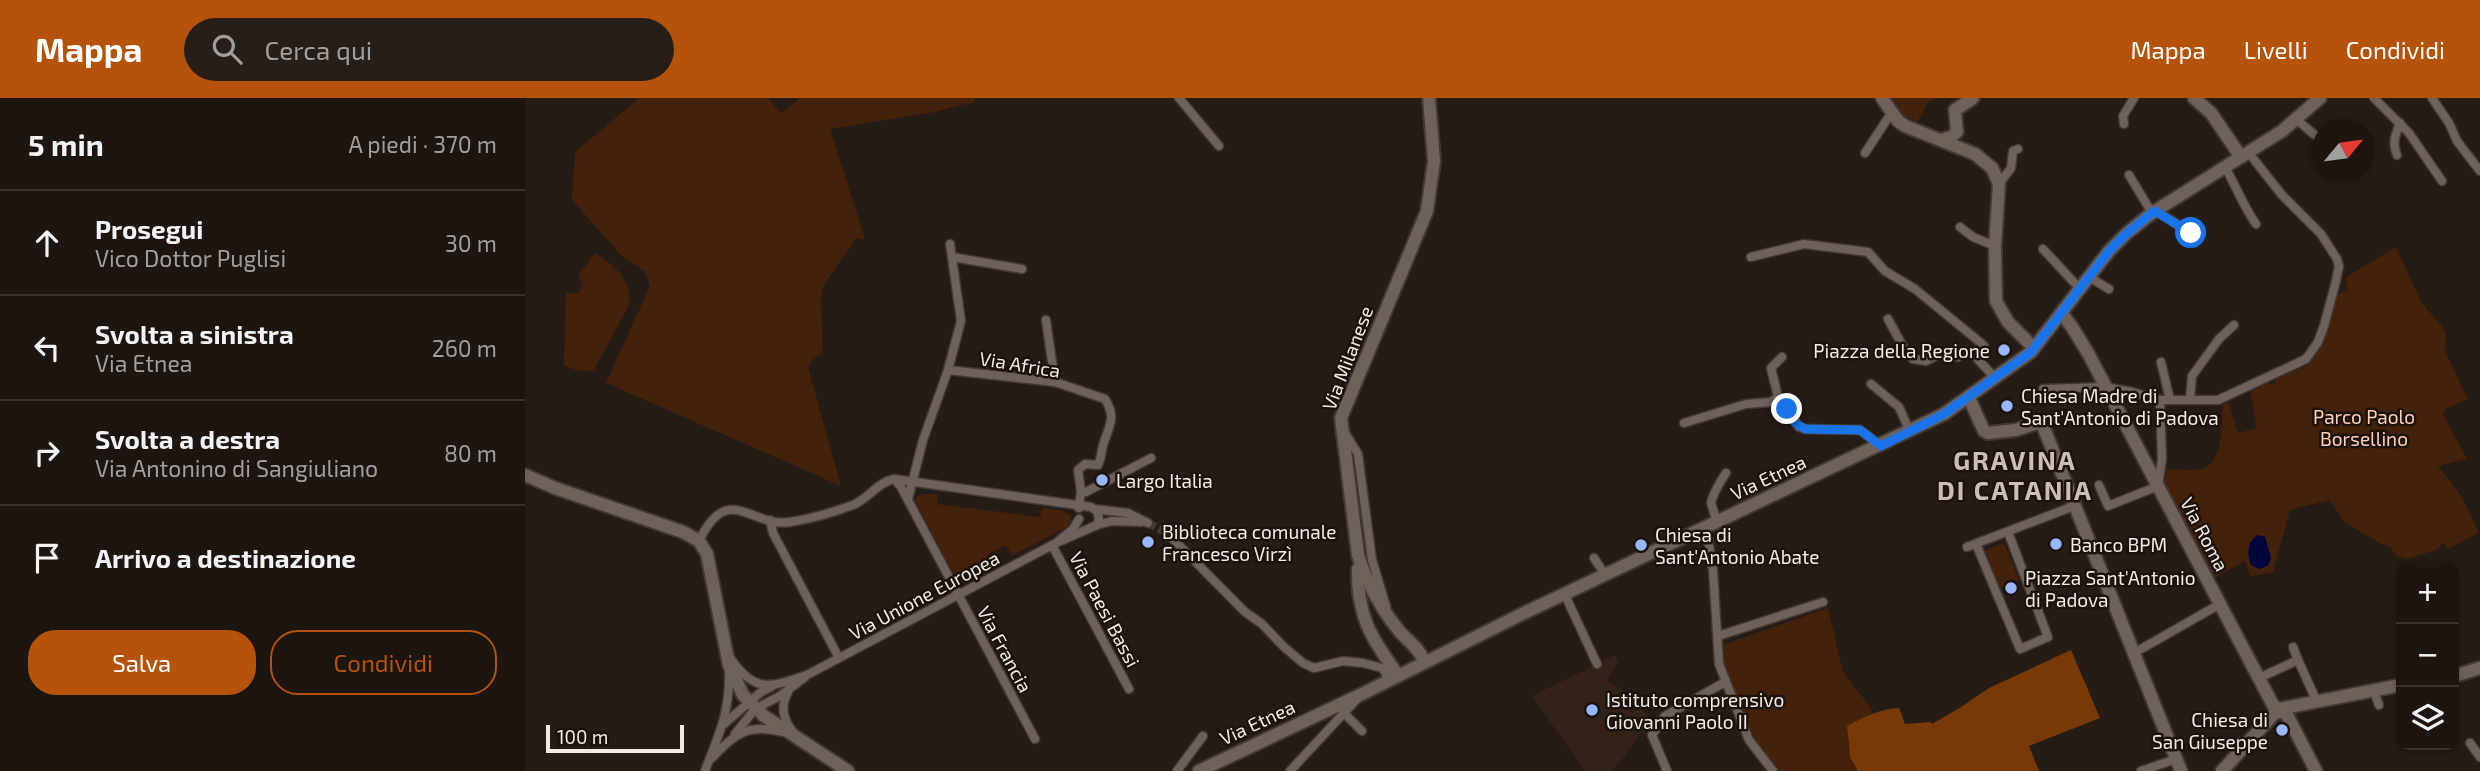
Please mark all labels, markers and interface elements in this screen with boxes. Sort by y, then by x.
search box [184,18,674,81]
text: Mappa [35,29,142,69]
icon: search [208,30,246,68]
text: Cerca qui [264,34,372,65]
text: Mappa [2130,35,2206,64]
text: Livelli [2244,35,2308,64]
text: Condividi [2346,35,2445,64]
north arrow [2312,119,2375,182]
text: 5 min [28,126,104,162]
text: A piedi · 370 m [348,130,497,158]
text: Prosegui [95,213,203,244]
route start [2175,217,2206,248]
icon: ahead [28,224,66,262]
text: 30 m [445,229,497,257]
text: Vico Dottor Puglisi [95,244,286,272]
street label: Via Milanese [1317,303,1377,413]
text: Svolta a sinistra [95,318,294,349]
icon: left [28,329,66,367]
text: 260 m [432,334,497,362]
place label: Piazza della Regione [1813,339,1990,362]
marker: Piazza della Regione [1996,342,2012,358]
street label: Via Africa [978,346,1062,382]
text: Via Etnea [95,349,192,377]
place label: Chiesa Madre di Sant'Antonio di Padova [2021,384,2219,429]
route end [1771,393,1802,424]
marker: Chiesa Madre di Sant'Antonio di Padova [1999,398,2015,414]
park label: Parco Paolo Borsellino [2313,405,2415,450]
text: Svolta a destra [95,423,280,454]
icon: right [28,434,66,472]
text: 80 m [444,439,497,467]
district label: GRAVINA DI CATANIA [1937,444,2093,505]
street label: Via Etnea [1727,450,1809,504]
text: Via Antonino di Sangiuliano [95,454,378,482]
place label: Largo Italia [1116,469,1213,492]
marker: Largo Italia [1094,472,1110,488]
street label: Via Roma [2176,493,2234,575]
place label: Biblioteca comunale Francesco Virzì [1162,520,1337,565]
place label: Chiesa di Sant'Antonio Abate [1655,523,1819,568]
place label: Banco BPM [2070,533,2167,556]
marker: Biblioteca comunale Francesco Virzì [1140,534,1156,550]
marker: Banco BPM [2048,536,2064,552]
marker: Chiesa di Sant'Antonio Abate [1633,537,1649,553]
icon: arrive [28,539,66,577]
text: Arrivo a destinazione [95,542,356,573]
street label: Via Unione Europea [845,546,1003,644]
street label: Via Paesi Bassi [1065,547,1145,671]
map controls [2396,561,2459,750]
button: + [2396,561,2459,624]
place label: Piazza Sant'Antonio di Padova [2025,566,2195,611]
marker: Piazza Sant'Antonio di Padova [2003,580,2019,596]
street label: Via Francia [973,602,1037,696]
button: − [2396,624,2459,687]
button: Salva [28,630,256,695]
button: Condividi [270,630,497,695]
button: layers [2396,687,2459,750]
place label: Istituto comprensivo Giovanni Paolo II [1606,688,1784,733]
street label: Via Etnea [1216,695,1298,749]
marker: Istituto comprensivo Giovanni Paolo II [1584,702,1600,718]
place label: Chiesa di San Giuseppe [2152,708,2268,753]
scale bar [546,722,684,754]
marker: Chiesa di San Giuseppe [2274,722,2290,738]
text: 100 m [557,725,608,748]

